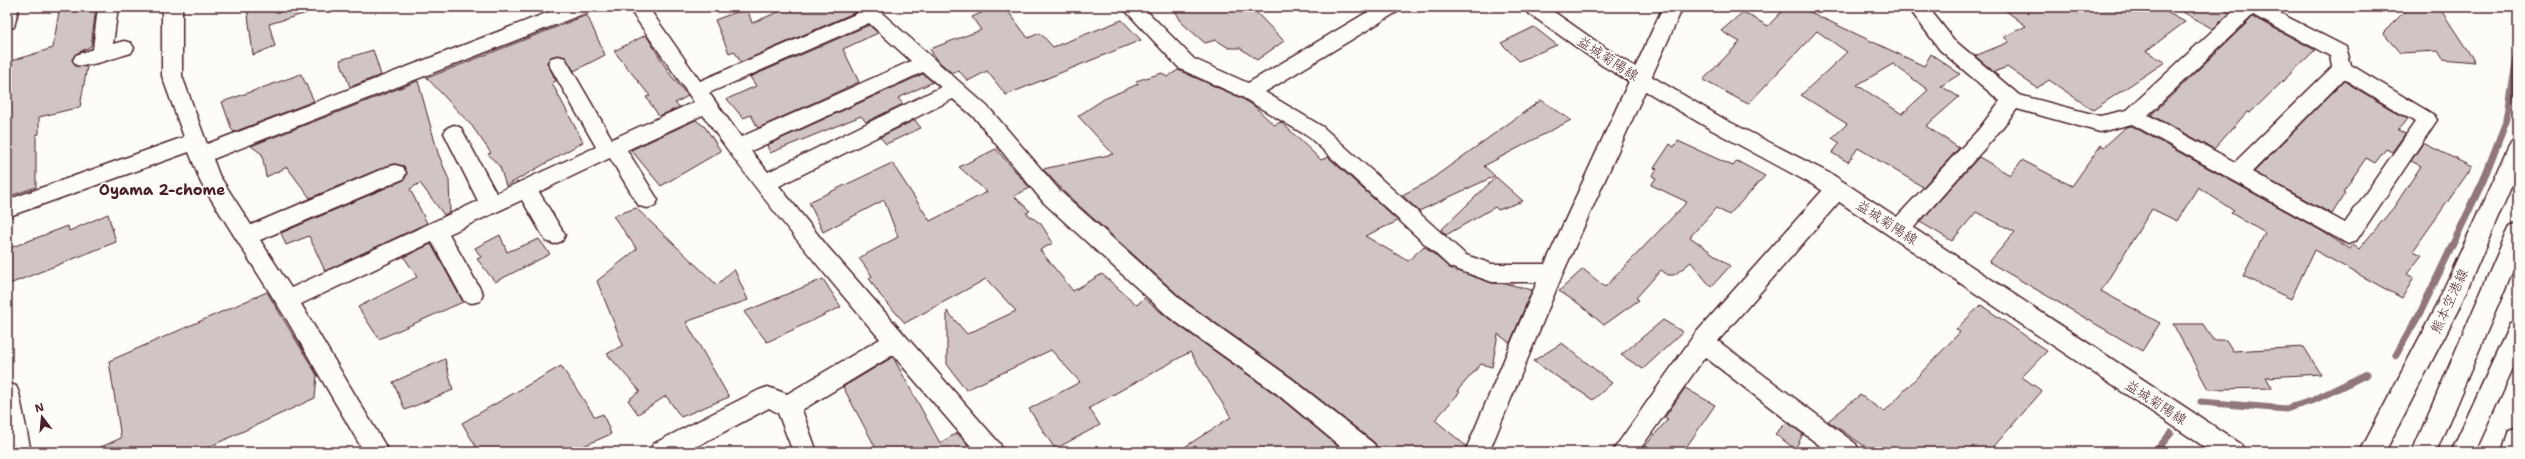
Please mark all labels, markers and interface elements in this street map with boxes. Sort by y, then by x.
street label: 益城菊陽線 [1574,31,1642,85]
district label: Oyama 2-chome [99,180,225,200]
street label: 益城菊陽線 [1853,195,1921,249]
street label: 熊本空港線 [2426,265,2472,337]
street label: 益城菊陽線 [2122,375,2190,429]
north arrow [22,397,62,437]
text: N [33,399,46,416]

